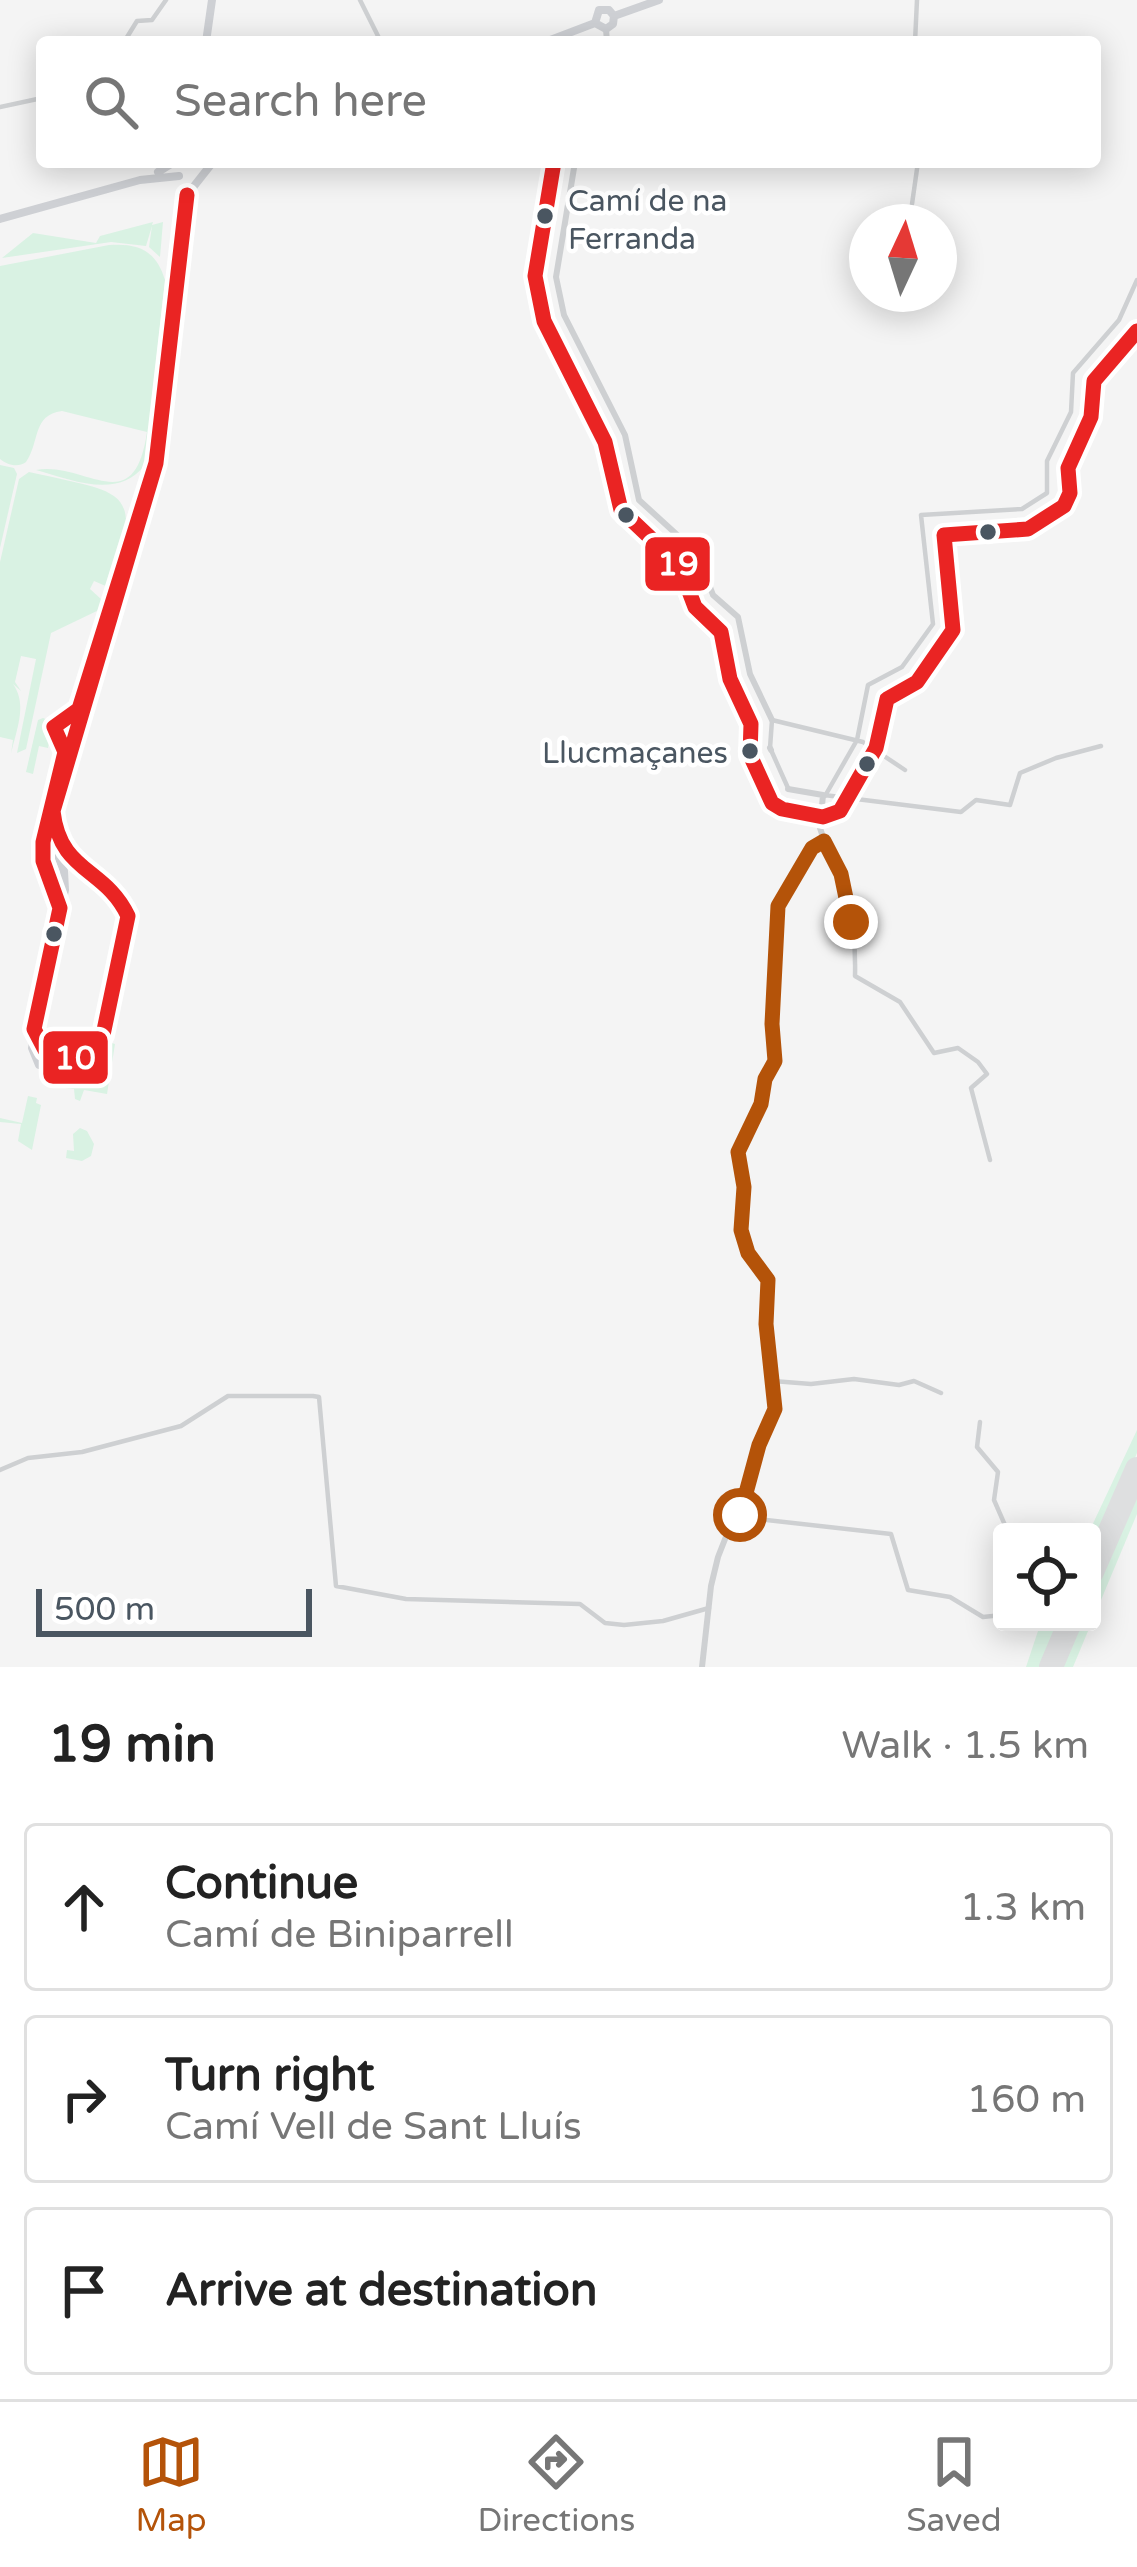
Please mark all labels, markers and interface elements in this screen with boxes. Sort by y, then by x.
search box [36,36,1101,168]
icon: search [78,69,144,135]
text: Search here [174,75,427,129]
place label: Camí de na Ferranda [568,183,727,258]
north arrow [849,204,957,312]
marker: Camí de na Ferranda [534,205,556,227]
unlabelled marker [615,504,637,526]
unlabelled marker [977,521,999,543]
line badge: 19 [643,535,712,593]
text: 19 [657,545,699,584]
place label: Llucmaçanes [542,735,728,772]
marker: Llucmaçanes [739,740,761,762]
unlabelled marker [856,753,878,775]
route end [824,895,878,949]
unlabelled marker [43,923,65,945]
line badge: 10 [41,1029,110,1086]
text: 10 [54,1039,96,1078]
route start [713,1488,767,1542]
map controls [993,1523,1101,1631]
button: locate [993,1523,1101,1631]
scale bar [36,1583,312,1636]
text: 500 m [54,1590,155,1629]
text: 19 min [48,1714,216,1776]
text: Walk · 1.5 km [842,1722,1089,1769]
text: Continue [165,1857,358,1911]
icon: ahead [51,1874,117,1940]
text: 1.3 km [960,1884,1086,1931]
text: Camí de Biniparrell [165,1911,514,1958]
text: Turn right [165,2049,374,2103]
icon: right [51,2066,117,2132]
text: 160 m [967,2076,1086,2123]
text: Camí Vell de Sant Lluís [165,2103,582,2150]
icon: arrive [51,2258,117,2324]
text: Arrive at destination [165,2264,597,2318]
tab: Map [135,2429,207,2540]
tab: Directions [477,2429,635,2540]
tab: Saved [906,2429,1002,2540]

